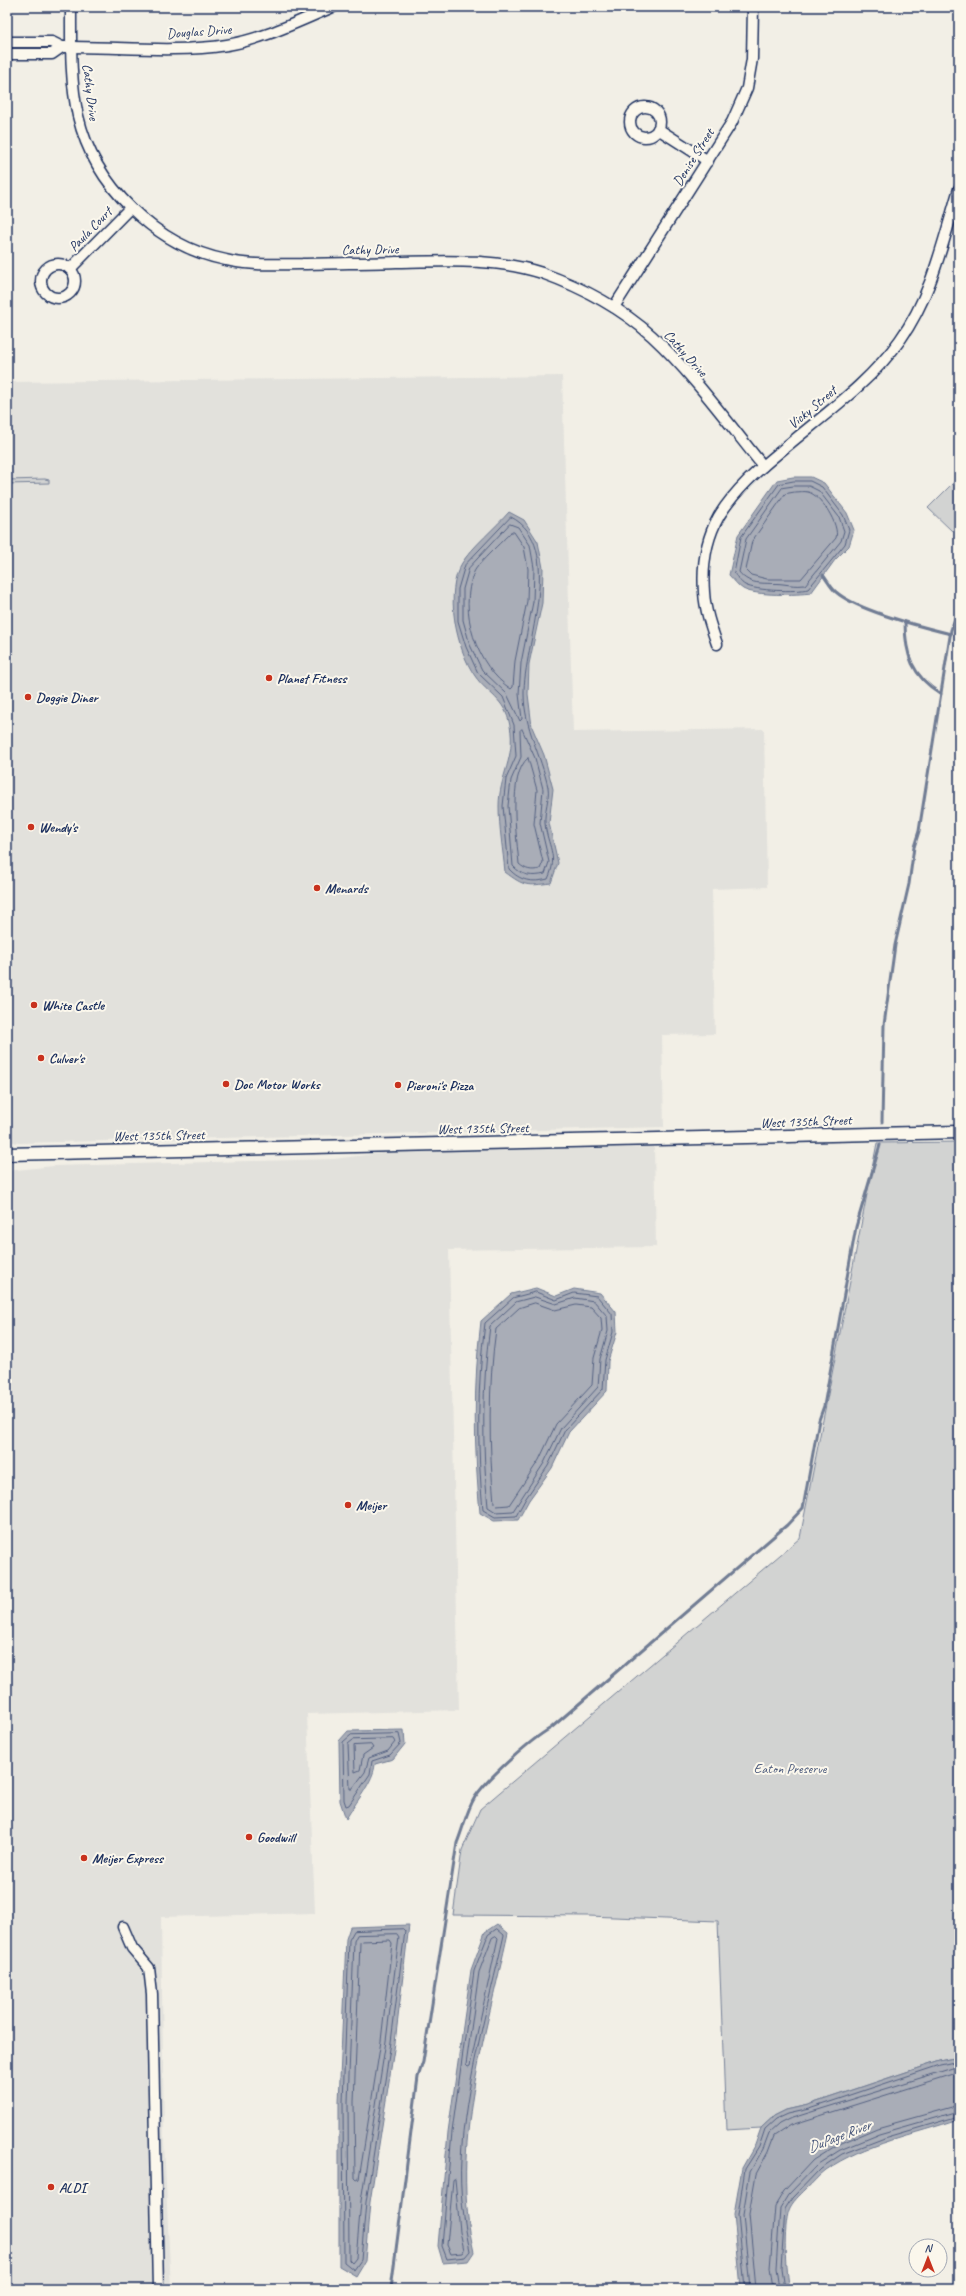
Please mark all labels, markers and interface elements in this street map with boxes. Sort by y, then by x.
street label: Douglas Drive [166,21,233,42]
street label: Cathy Drive [79,63,103,123]
street label: Denise Street [669,124,718,189]
street label: Paula Court [65,202,117,255]
street label: Cathy Drive [341,240,400,258]
street label: Cathy Drive [660,327,712,381]
street label: Vicky Street [785,381,842,433]
place label: Planet Fitness [277,670,348,687]
marker: Planet Fitness [264,673,274,683]
place label: Doggie Diner [36,689,100,706]
marker: Doggie Diner [23,692,33,702]
place label: Wendy's [39,819,79,836]
marker: Wendy's [26,822,36,832]
place label: Menards [325,880,370,897]
marker: Menards [312,883,322,893]
place label: White Castle [42,997,105,1014]
marker: White Castle [29,1000,39,1010]
place label: Culver's [49,1050,86,1067]
marker: Culver's [36,1053,46,1063]
place label: Doc Motor Works [234,1076,322,1093]
place label: Pieroni's Pizza [406,1077,475,1094]
marker: Doc Motor Works [221,1079,231,1089]
marker: Pieroni's Pizza [393,1080,403,1090]
street label: West 135th Street [760,1111,853,1132]
street label: West 135th Street [437,1119,530,1138]
street label: West 135th Street [113,1126,206,1145]
place label: Meijer [356,1497,388,1514]
marker: Meijer [343,1500,353,1510]
park label: Eaton Preserve [754,1760,828,1777]
place label: Goodwill [257,1829,298,1846]
marker: Goodwill [244,1832,254,1842]
place label: Meijer Express [92,1850,165,1867]
marker: Meijer Express [79,1853,89,1863]
water label: DuPage River [805,2115,876,2157]
place label: ALDI [59,2179,89,2196]
marker: ALDI [46,2182,56,2192]
north arrow [908,2238,948,2278]
text: N [925,2241,934,2255]

